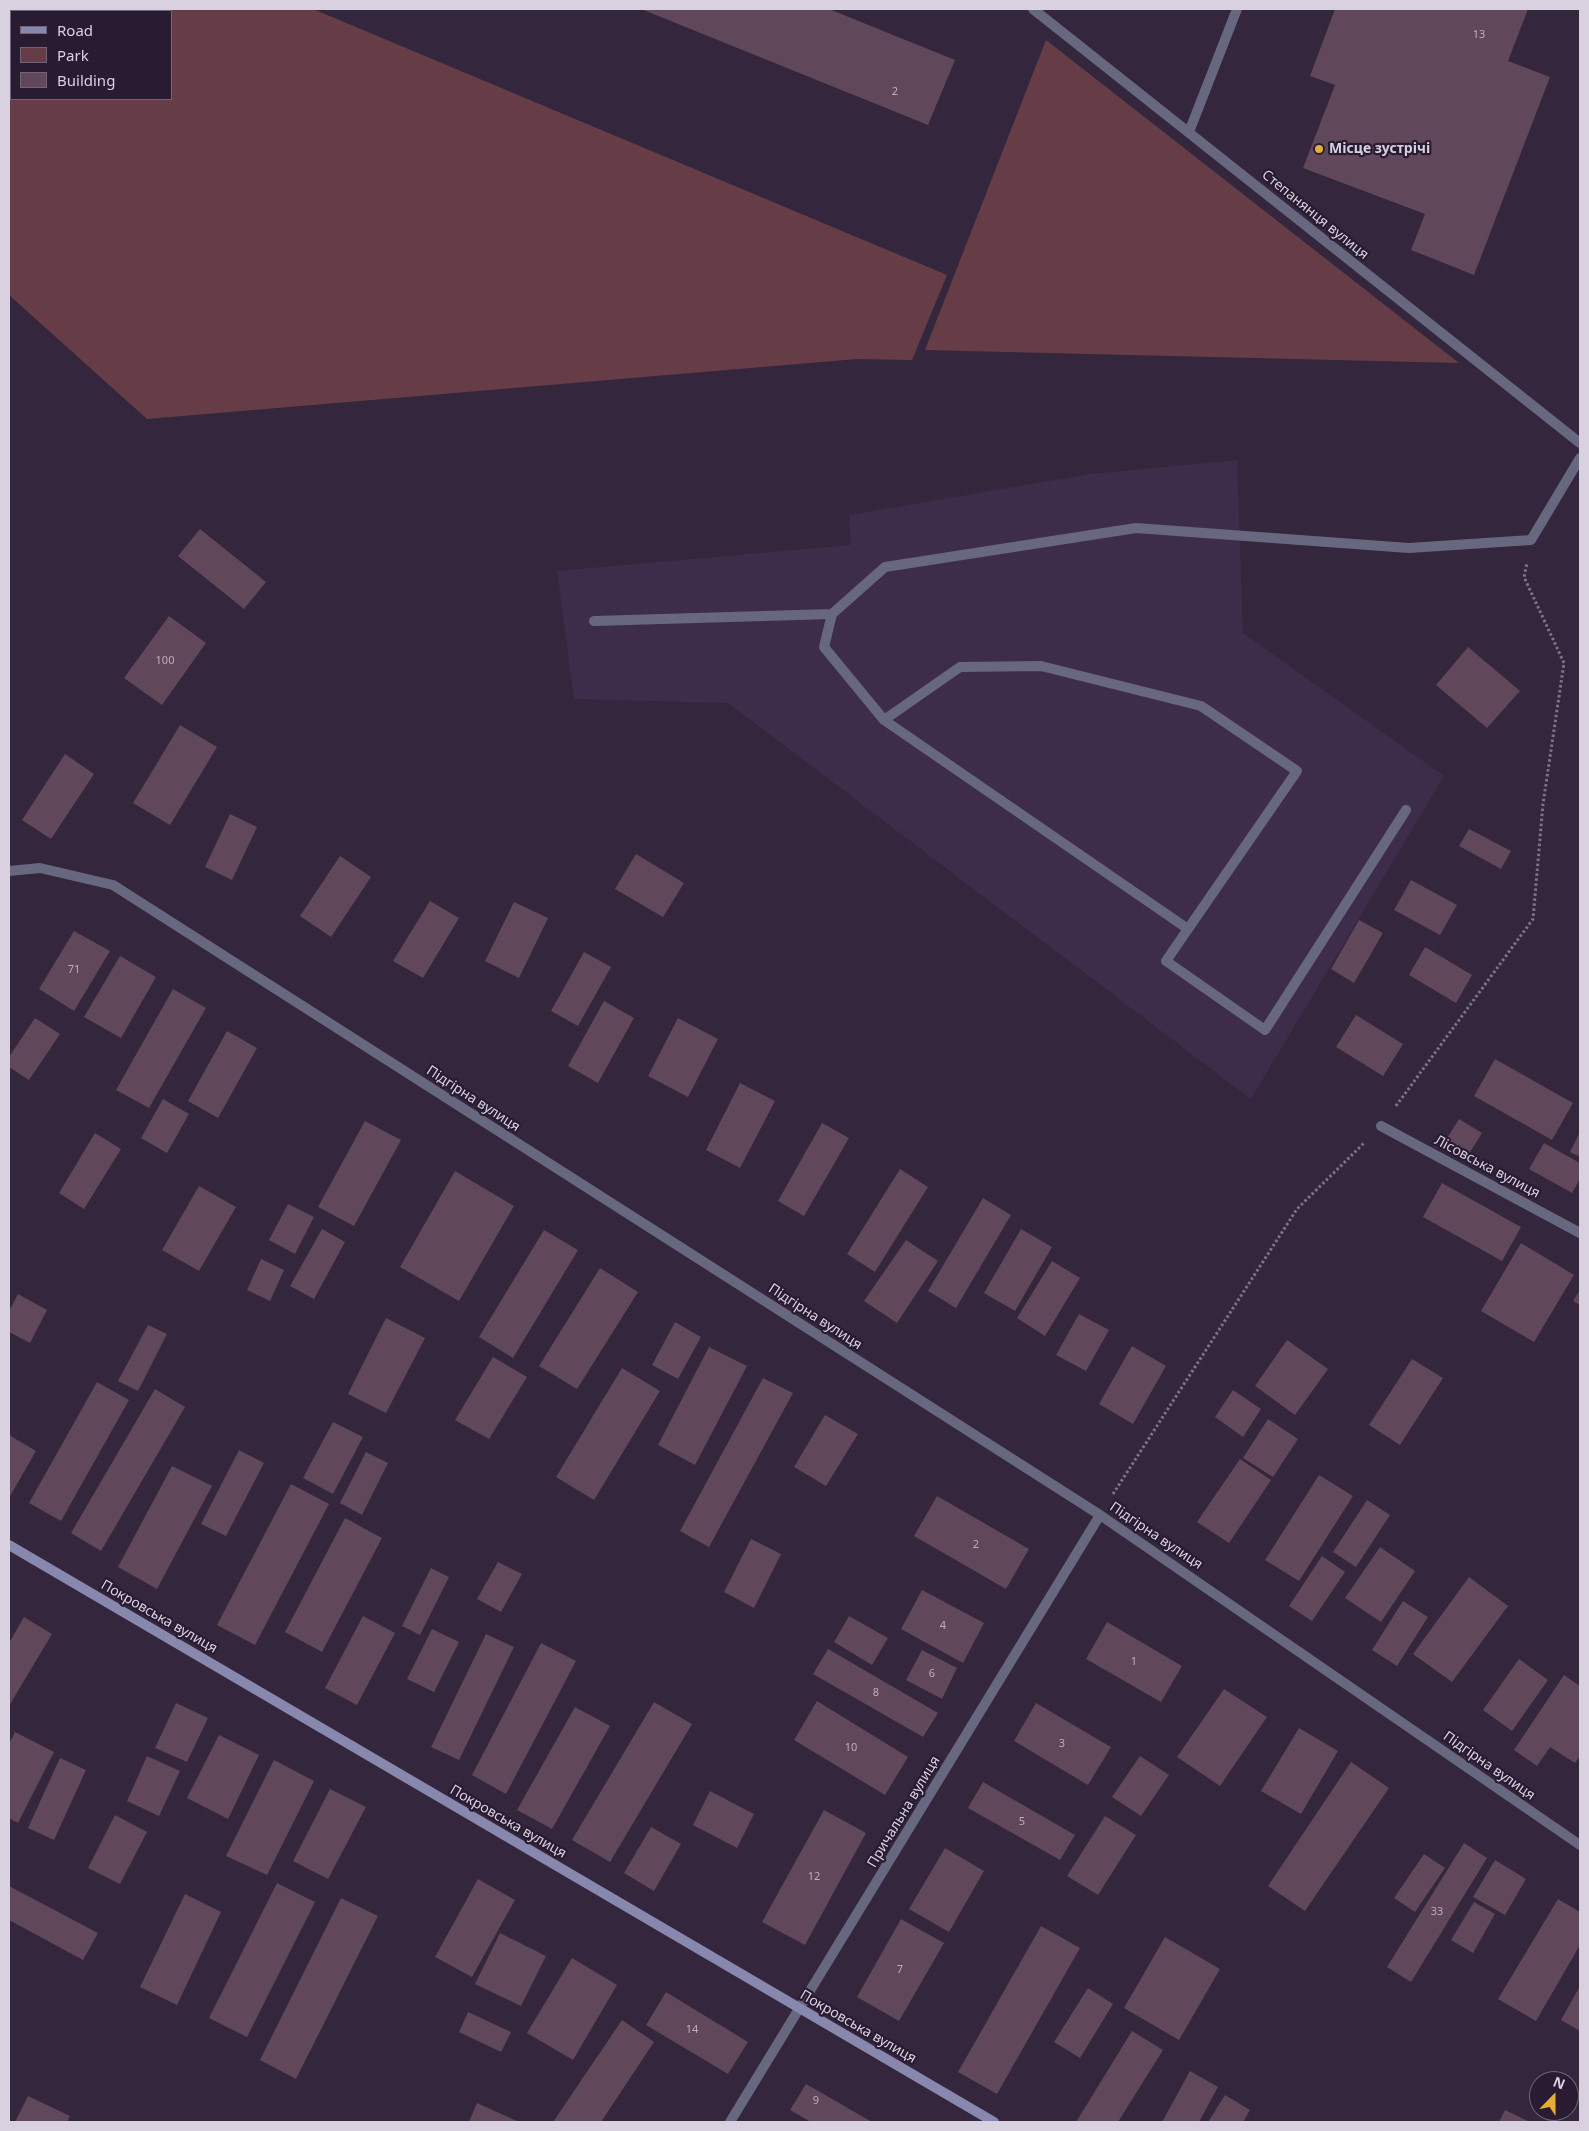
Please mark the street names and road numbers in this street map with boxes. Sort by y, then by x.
street label: Степанянця вулиця [1258,167,1372,263]
street label: Підгірна вулиця [423,1062,523,1136]
street label: Лісовська вулиця [1431,1132,1543,1202]
street label: Підгірна вулиця [765,1280,865,1354]
street label: Підгірна вулиця [1106,1499,1206,1573]
street label: Покровська вулиця [98,1577,220,1657]
street label: Підгірна вулиця [1440,1728,1538,1804]
street label: Причальна вулиця [864,1753,944,1871]
street label: Покровська вулиця [447,1782,569,1862]
street label: Покровська вулиця [797,1987,919,2067]

